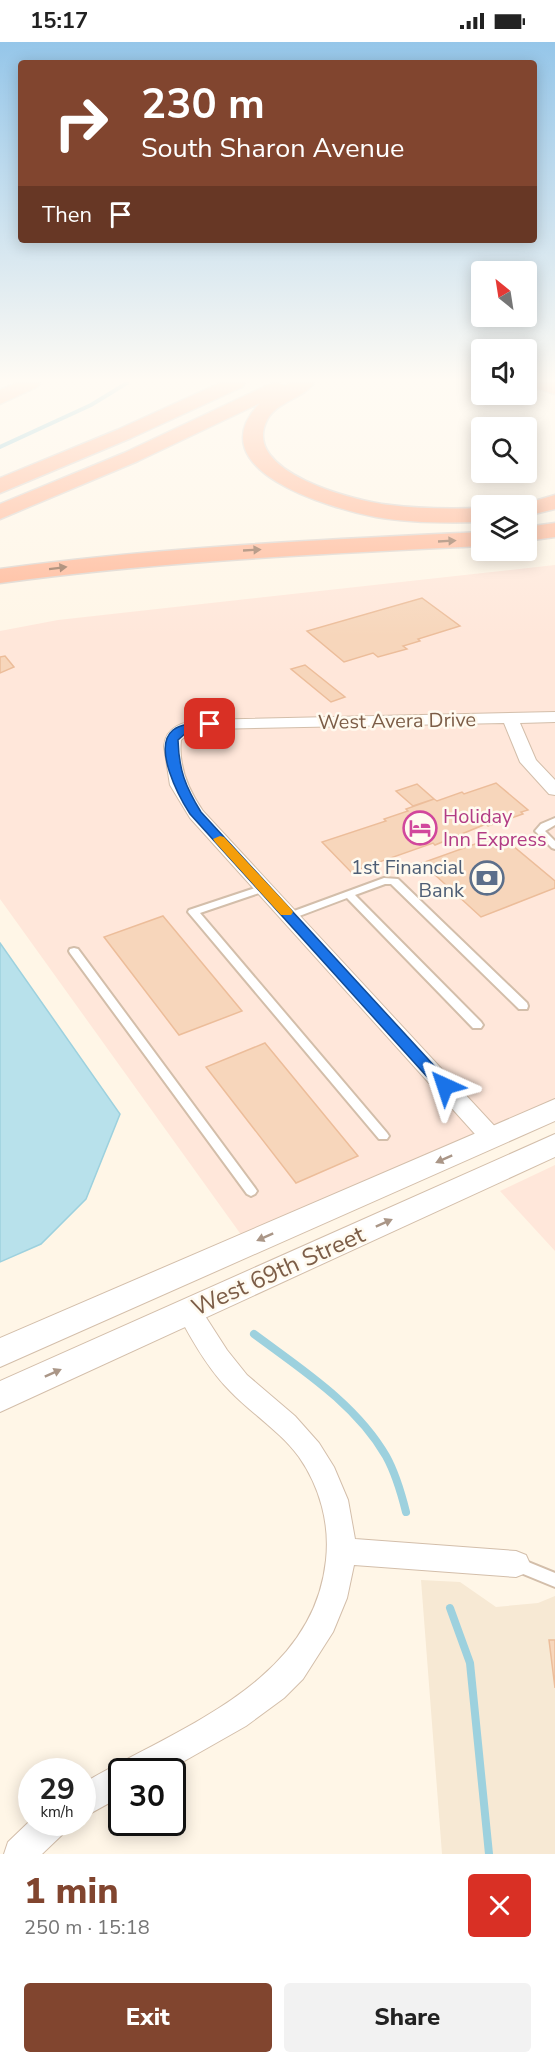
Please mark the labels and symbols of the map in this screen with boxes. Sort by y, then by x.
north arrow [471,261,537,327]
one-way arrow [437,537,456,546]
one-way arrow [243,546,262,555]
one-way arrow [48,563,67,573]
pin [184,698,235,749]
street label: West Avera Drive [318,706,476,736]
place label: Holiday Inn Express [443,803,547,853]
hotel icon: Holiday Inn Express [402,810,438,846]
place label: 1st Financial Bank [351,854,465,904]
bank icon: 1st Financial Bank [469,860,505,896]
position arrow [413,1054,477,1118]
one-way arrow [435,1154,453,1164]
street label: West 69th Street [186,1218,370,1323]
one-way arrow [376,1218,394,1228]
one-way arrow [256,1232,274,1242]
one-way arrow [45,1368,62,1377]
speed limit sign: 30 [108,1758,186,1836]

